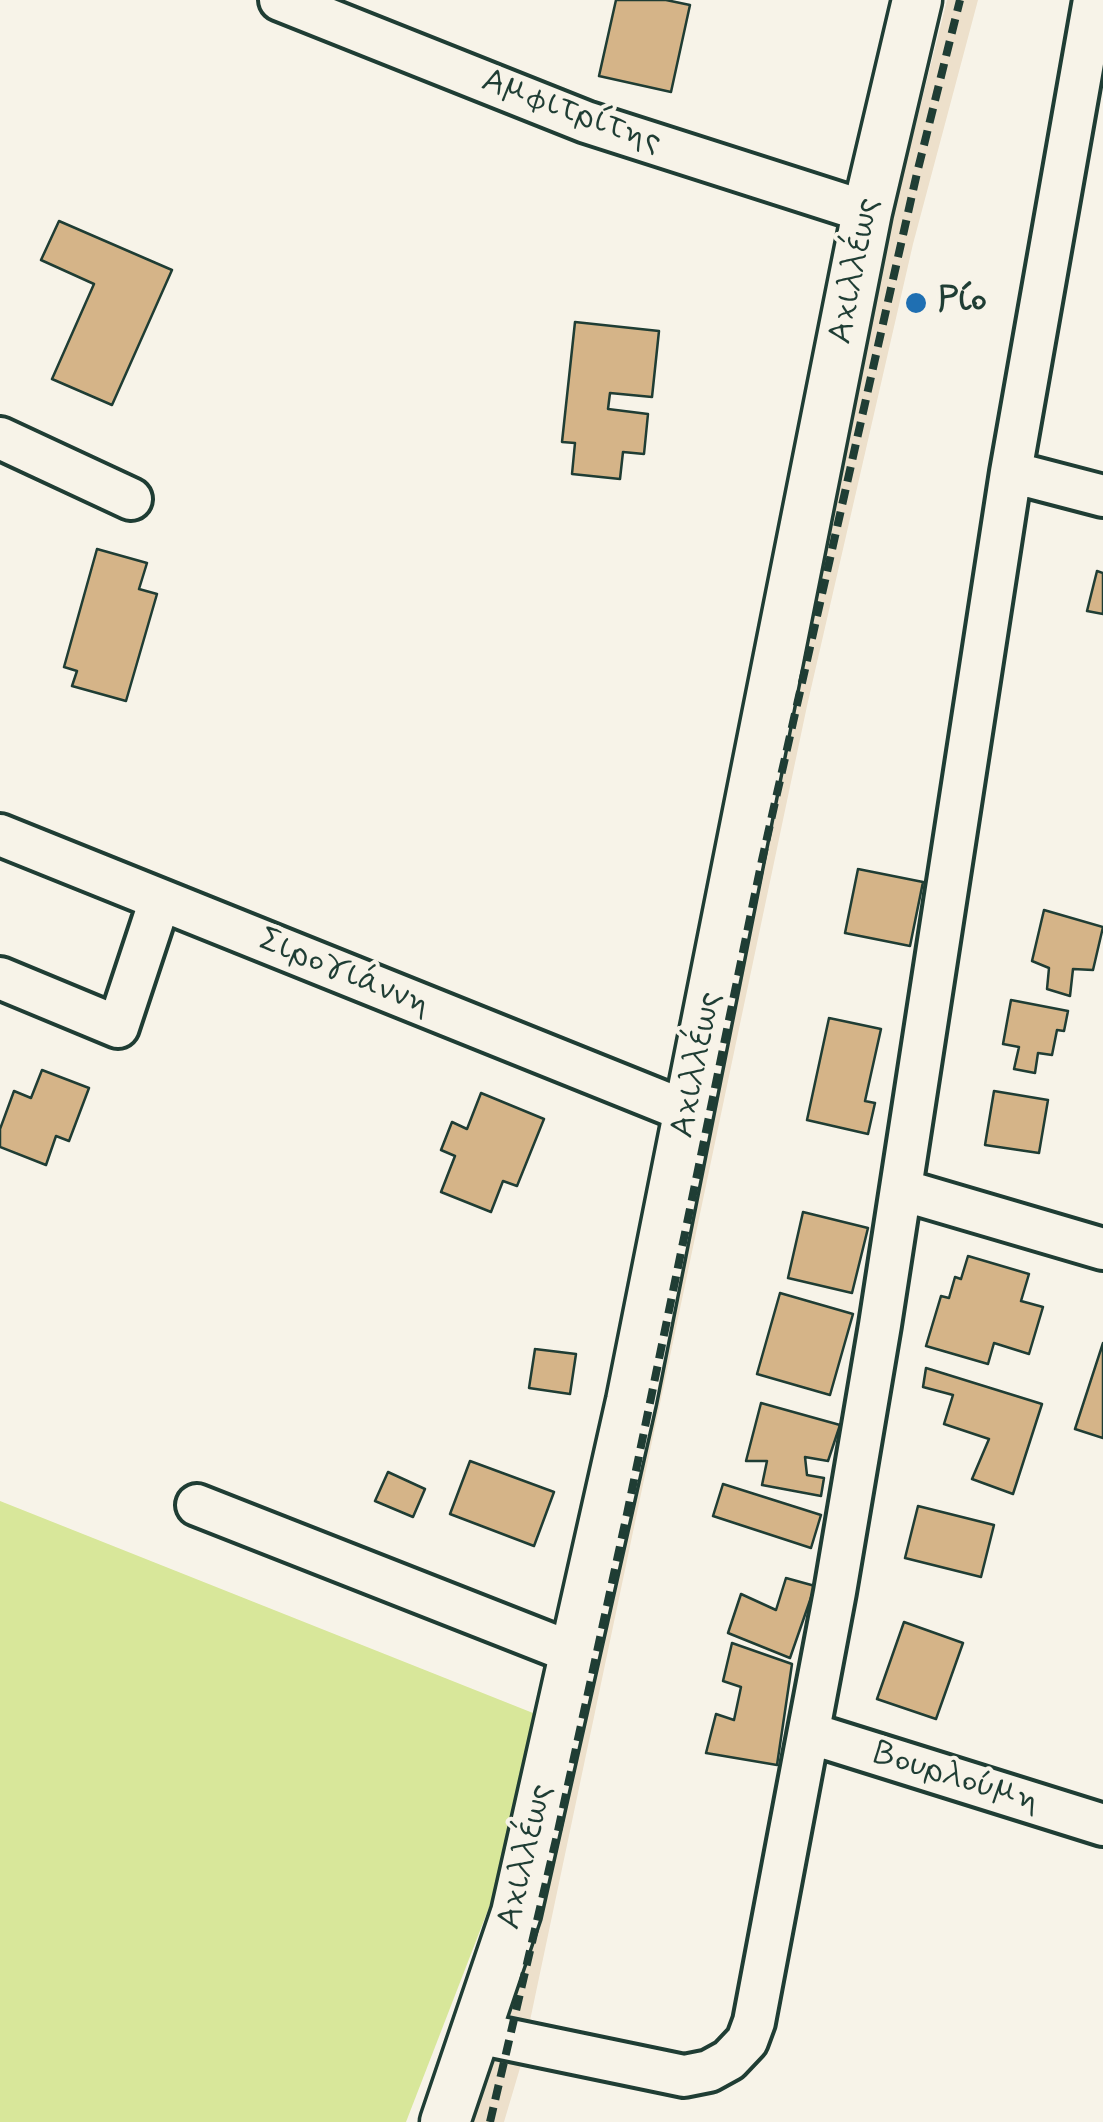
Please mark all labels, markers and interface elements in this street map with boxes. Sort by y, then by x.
street label: Αμφιτρίτης [475,61,667,165]
street label: Αχιλλέως [821,194,891,348]
place label: Ρίο [938,282,987,324]
marker: Ρίο [903,290,929,316]
street label: Σιρογιάννη [252,920,436,1028]
street label: Αχιλλέως [663,988,733,1142]
street label: Βουρλούμη [868,1734,1044,1824]
street label: Αχιλλέως [490,1780,564,1934]

